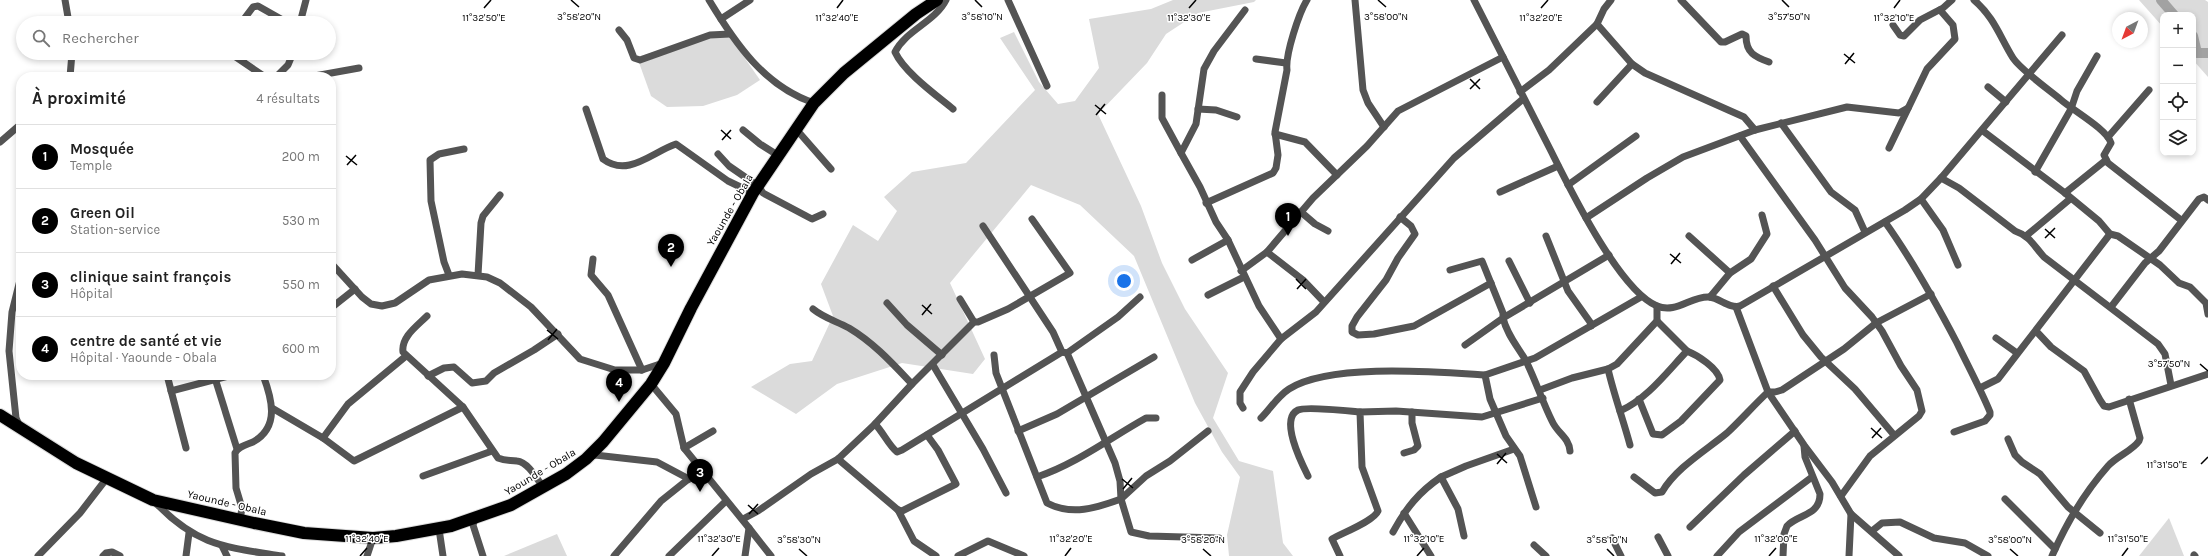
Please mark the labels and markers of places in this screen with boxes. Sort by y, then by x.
pin: 1 [1275,203,1301,236]
pin: 2 [658,234,684,267]
pin: 4 [606,369,632,402]
pin: 3 [687,459,713,492]

